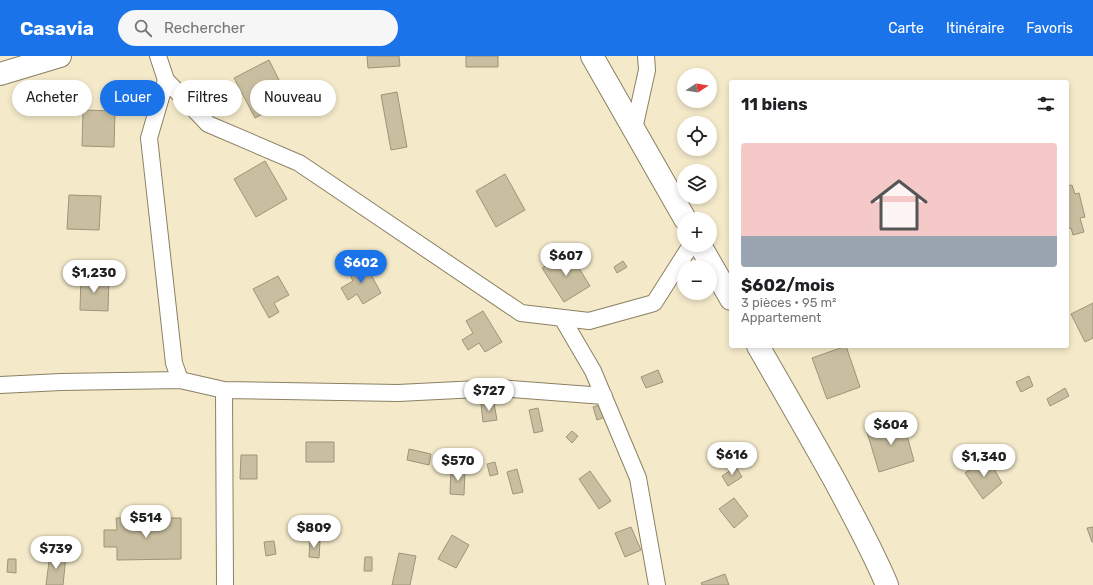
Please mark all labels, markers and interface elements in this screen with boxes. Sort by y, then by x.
search box [118,10,398,46]
text: Casavia [20,17,94,40]
icon: search [132,17,154,39]
text: Rechercher [164,19,245,37]
text: Carte [888,20,924,37]
text: Itinéraire [946,20,1004,37]
text: Favoris [1026,20,1073,37]
north arrow [677,68,717,108]
map controls [677,68,717,300]
chip: Acheter [12,80,92,116]
chip: Louer [100,80,165,116]
chip: Filtres [173,80,242,116]
chip: Nouveau [250,80,336,116]
icon: filters [1035,93,1057,115]
text: 11 biens [741,94,808,114]
button: locate [677,116,717,156]
button: layers [677,164,717,204]
icon: home [863,169,935,241]
button: + [677,212,717,252]
pin: $607 [542,243,590,277]
text: $607 [549,248,583,263]
pin: $602 [337,250,385,284]
text: $602 [344,255,378,270]
pin: $1,230 [61,260,127,294]
button: − [677,260,717,300]
text: $1,230 [72,265,116,280]
text: $602/mois [741,275,835,295]
text: 3 pièces · 95 m² [741,295,837,310]
text: Appartement [741,310,821,325]
pin: $727 [465,378,513,412]
text: $727 [473,383,505,398]
pin: $604 [867,412,915,446]
text: $604 [874,417,908,432]
pin: $616 [708,442,756,476]
pin: $1,340 [951,444,1017,478]
text: $616 [716,447,748,462]
pin: $570 [434,448,482,482]
text: $1,340 [961,449,1007,464]
text: $570 [441,453,475,468]
pin: $514 [122,505,170,539]
text: $514 [130,510,162,525]
pin: $809 [290,515,338,549]
text: $809 [297,520,331,535]
pin: $739 [32,536,80,570]
text: $739 [39,541,73,556]

